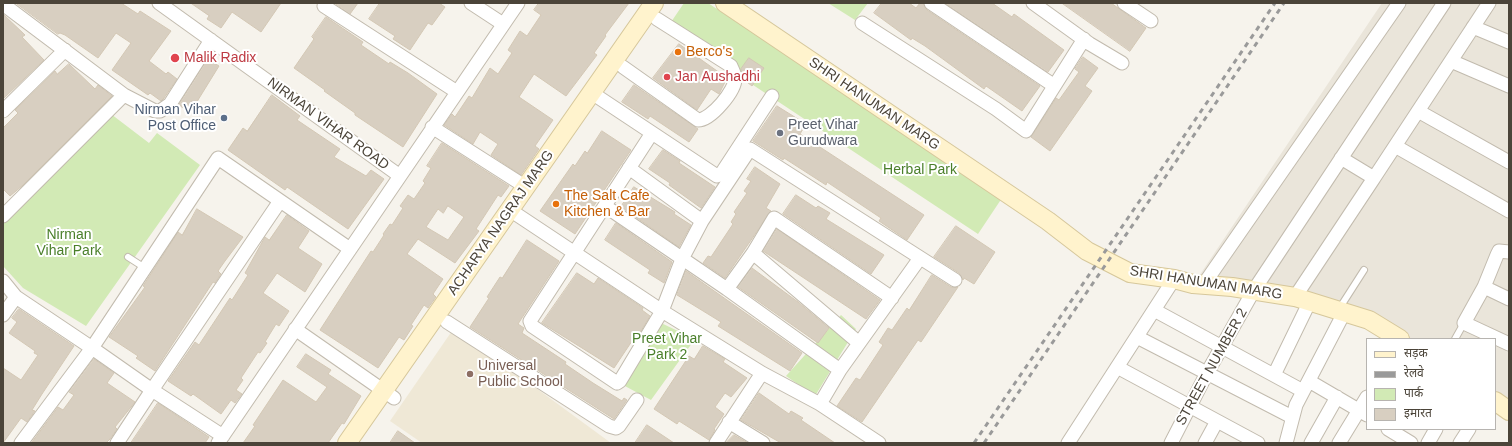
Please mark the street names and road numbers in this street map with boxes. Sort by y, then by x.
street label: SHRI HANUMAN MARG [805,54,943,154]
street label: NIRMAN VIHAR ROAD [264,74,392,174]
street label: ACHARYA NAGRAJ MARG [445,147,557,299]
street label: SHRI HANUMAN MARG [1129,263,1283,303]
street label: STREET NUMBER 2 [1173,305,1251,429]

